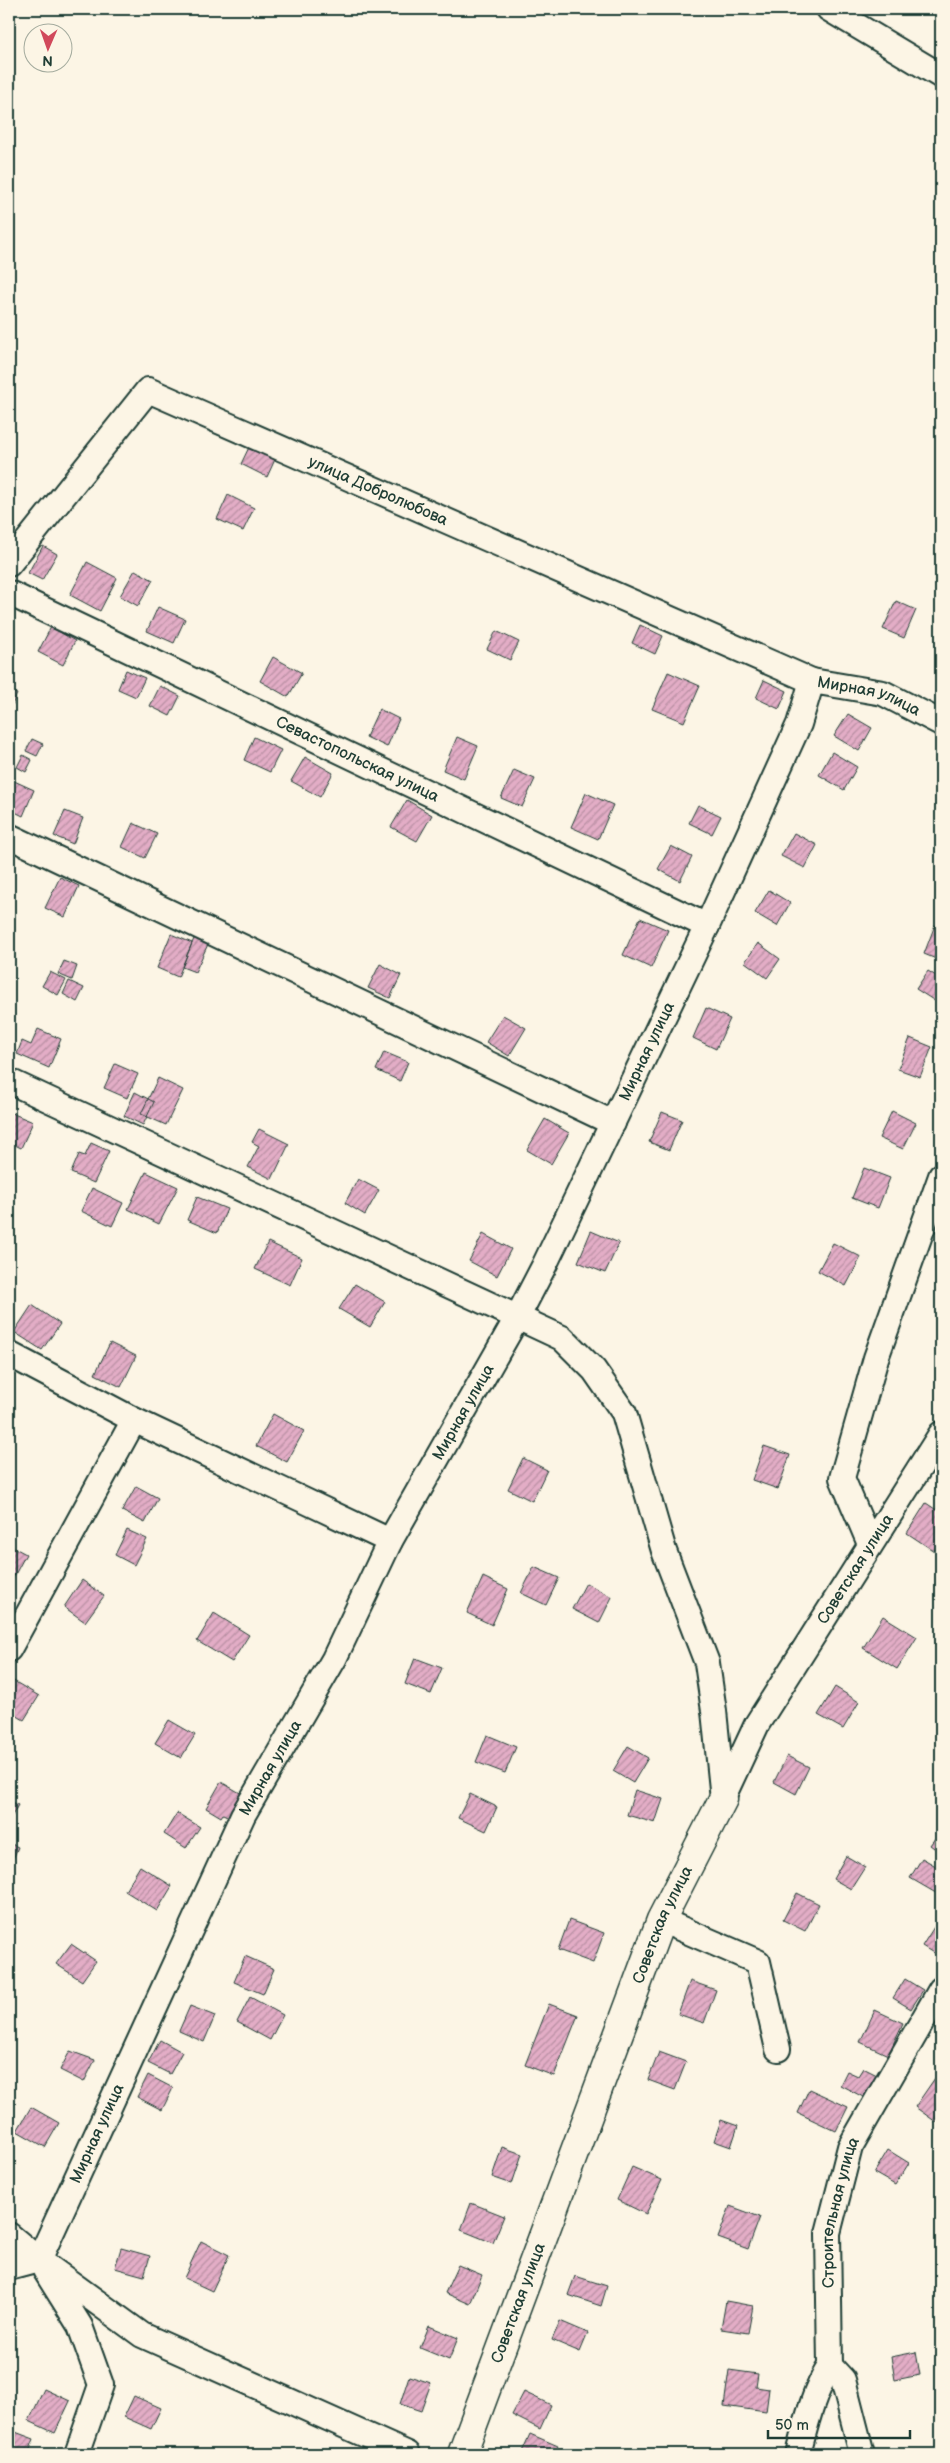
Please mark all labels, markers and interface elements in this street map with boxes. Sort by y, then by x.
north arrow [22,22,72,72]
text: N [42,52,53,69]
street label: улица Добролюбова [305,452,451,530]
street label: Мирная улица [816,673,924,720]
street label: Севастопольская улица [273,712,443,806]
street label: Мирная улица [615,998,679,1104]
street label: Мирная улица [429,1360,498,1464]
street label: Советская улица [813,1510,898,1628]
street label: Мирная улица [235,1716,306,1819]
street label: Советская улица [629,1862,697,1986]
street label: Мирная улица [66,2080,128,2186]
street label: Строительная улица [818,2133,864,2288]
street label: Советская улица [487,2240,549,2366]
scale bar [768,2408,910,2440]
text: 50 m [775,2416,809,2435]

